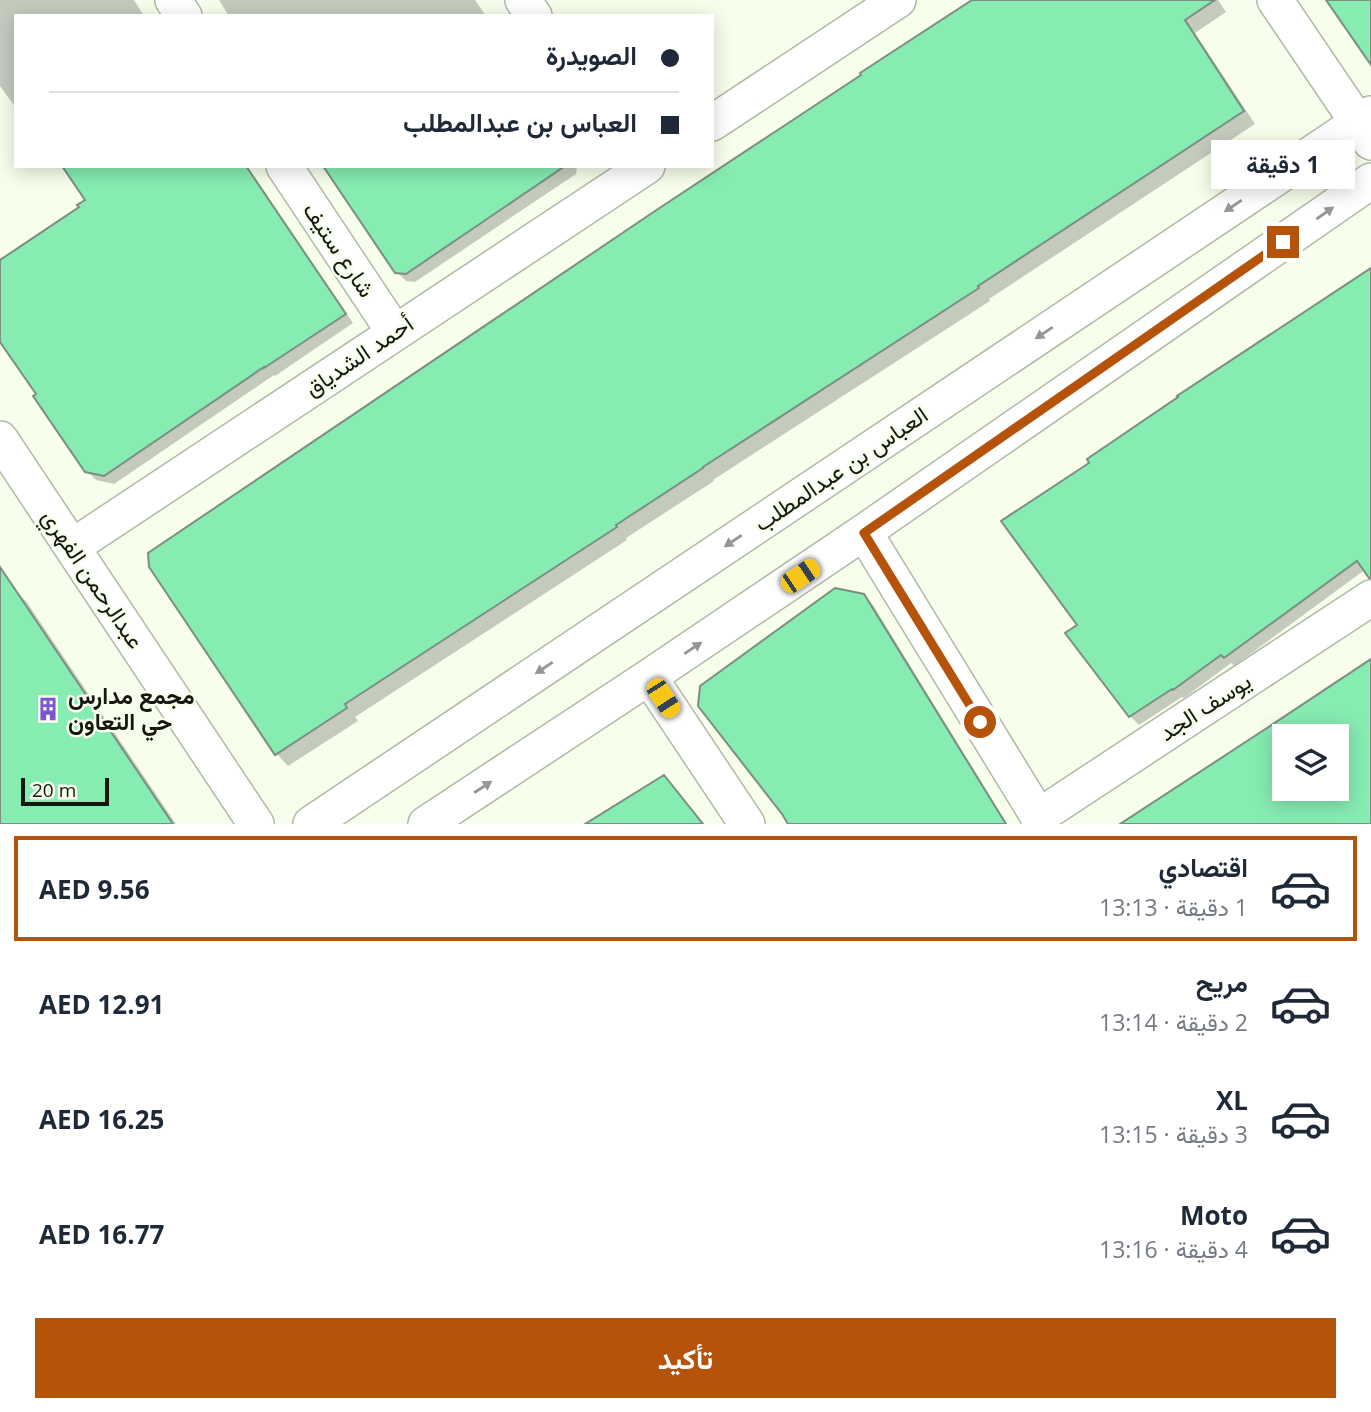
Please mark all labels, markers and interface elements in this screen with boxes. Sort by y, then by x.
text: الصويدرة [546,37,637,73]
text: العباس بن عبدالمطلب [403,104,637,140]
callout: 1 دقيقة [1211,140,1355,190]
text: 1 دقيقة [1246,148,1320,180]
street label: شارع ستيف [295,196,383,304]
one-way arrow [1224,199,1242,213]
one-way arrow [1315,207,1335,220]
route end [1267,226,1299,258]
street label: أحمد الشدياق [298,307,419,403]
one-way arrow [1035,326,1053,340]
street label: العباس بن عبدالمطلب [747,398,934,538]
street label: عبدالرحمن الفهري [32,502,152,657]
one-way arrow [724,534,742,548]
car [777,556,824,596]
one-way arrow [683,641,703,654]
one-way arrow [535,661,553,675]
street label: يوسف الجد [1152,664,1257,748]
car [643,675,684,721]
place label: مجمع مدارس حي التعاون [68,679,194,742]
building icon: مجمع مدارس حي التعاون [34,695,62,723]
route start [964,706,996,738]
map controls [1272,724,1349,801]
button: layers [1272,724,1349,801]
scale bar [21,775,108,807]
text: 20 m [32,777,76,803]
one-way arrow [473,780,492,793]
text: اقتصادي [1159,849,1248,885]
icon: car [1269,857,1332,920]
text: AED 9.56 [39,871,150,907]
text: 1 دقيقة · 13:13 [1099,891,1248,923]
text: مريح [1196,964,1248,1000]
icon: car [1269,972,1332,1035]
text: AED 12.91 [39,986,164,1022]
text: 2 دقيقة · 13:14 [1099,1006,1248,1038]
text: XL [1216,1082,1248,1118]
icon: car [1269,1087,1332,1150]
text: AED 16.25 [39,1101,164,1137]
text: 3 دقيقة · 13:15 [1099,1118,1248,1150]
text: Moto [1180,1197,1248,1233]
icon: car [1269,1202,1332,1265]
text: AED 16.77 [39,1216,164,1252]
text: 4 دقيقة · 13:16 [1099,1233,1248,1265]
button: تأكيد [35,1318,1336,1398]

